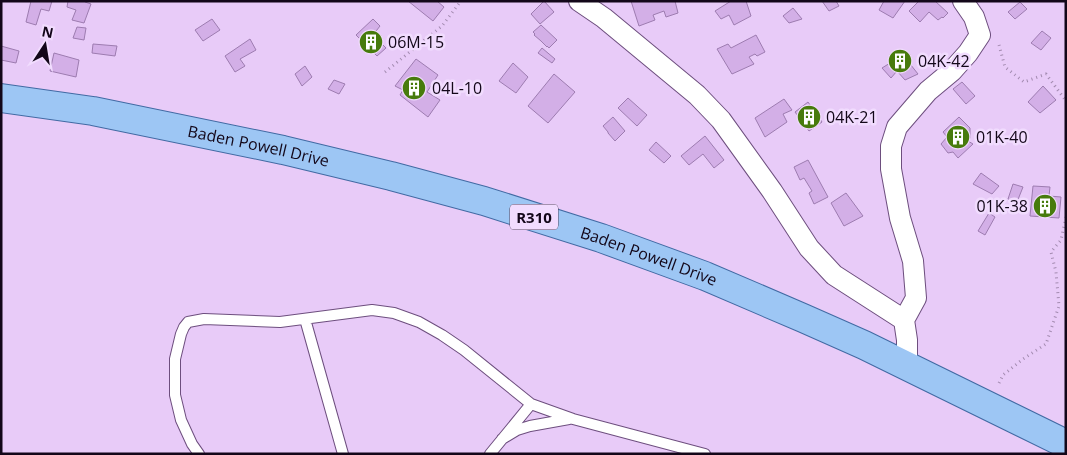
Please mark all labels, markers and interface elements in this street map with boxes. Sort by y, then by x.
north arrow [20,20,70,70]
text: N [40,21,55,42]
building icon: 06M-15 [358,29,384,55]
place label: 06M-15 [388,31,444,53]
building icon: 04K-42 [887,48,913,74]
place label: 04K-42 [918,50,970,72]
building icon: 04L-10 [401,75,427,101]
place label: 04L-10 [432,77,482,99]
building icon: 04K-21 [796,104,822,130]
place label: 04K-21 [826,106,878,128]
street label: Baden Powell Drive [186,120,331,172]
building icon: 01K-40 [945,124,971,150]
place label: 01K-40 [976,126,1028,148]
building icon: 01K-38 [1032,193,1058,219]
place label: 01K-38 [976,195,1028,217]
road number: R310 [510,204,558,230]
street label: Baden Powell Drive [578,221,721,291]

